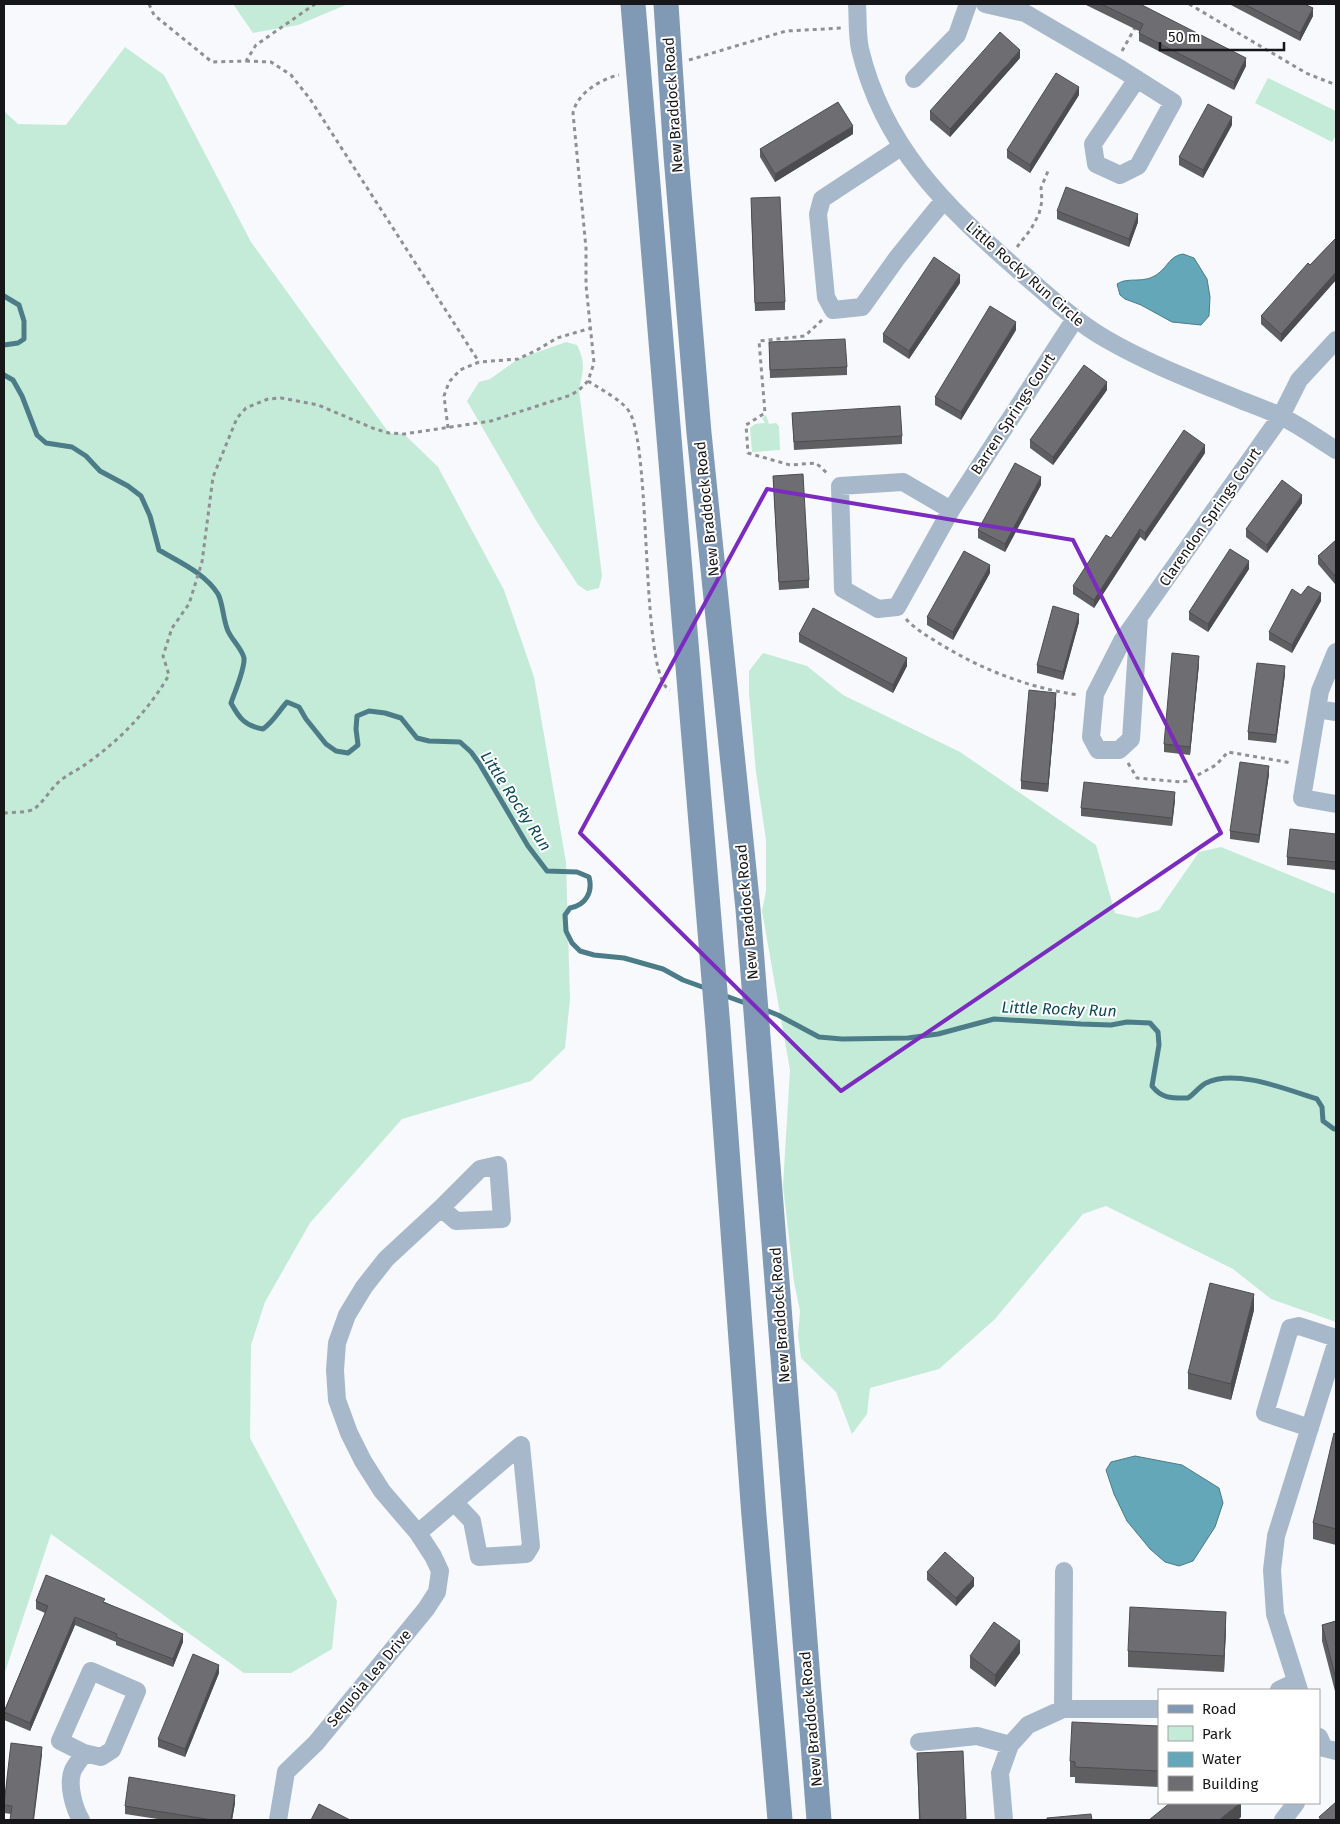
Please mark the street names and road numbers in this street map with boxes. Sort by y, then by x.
street label: New Braddock Road [659,37,687,173]
street label: Little Rocky Run Circle [962,218,1088,330]
street label: Barren Springs Court [967,350,1059,478]
street label: New Braddock Road [691,441,723,577]
street label: Clarendon Springs Court [1155,444,1265,590]
street label: New Braddock Road [732,844,762,980]
street label: New Braddock Road [766,1247,794,1383]
street label: Sequoia Lea Drive [323,1626,415,1730]
street label: New Braddock Road [796,1651,826,1787]

